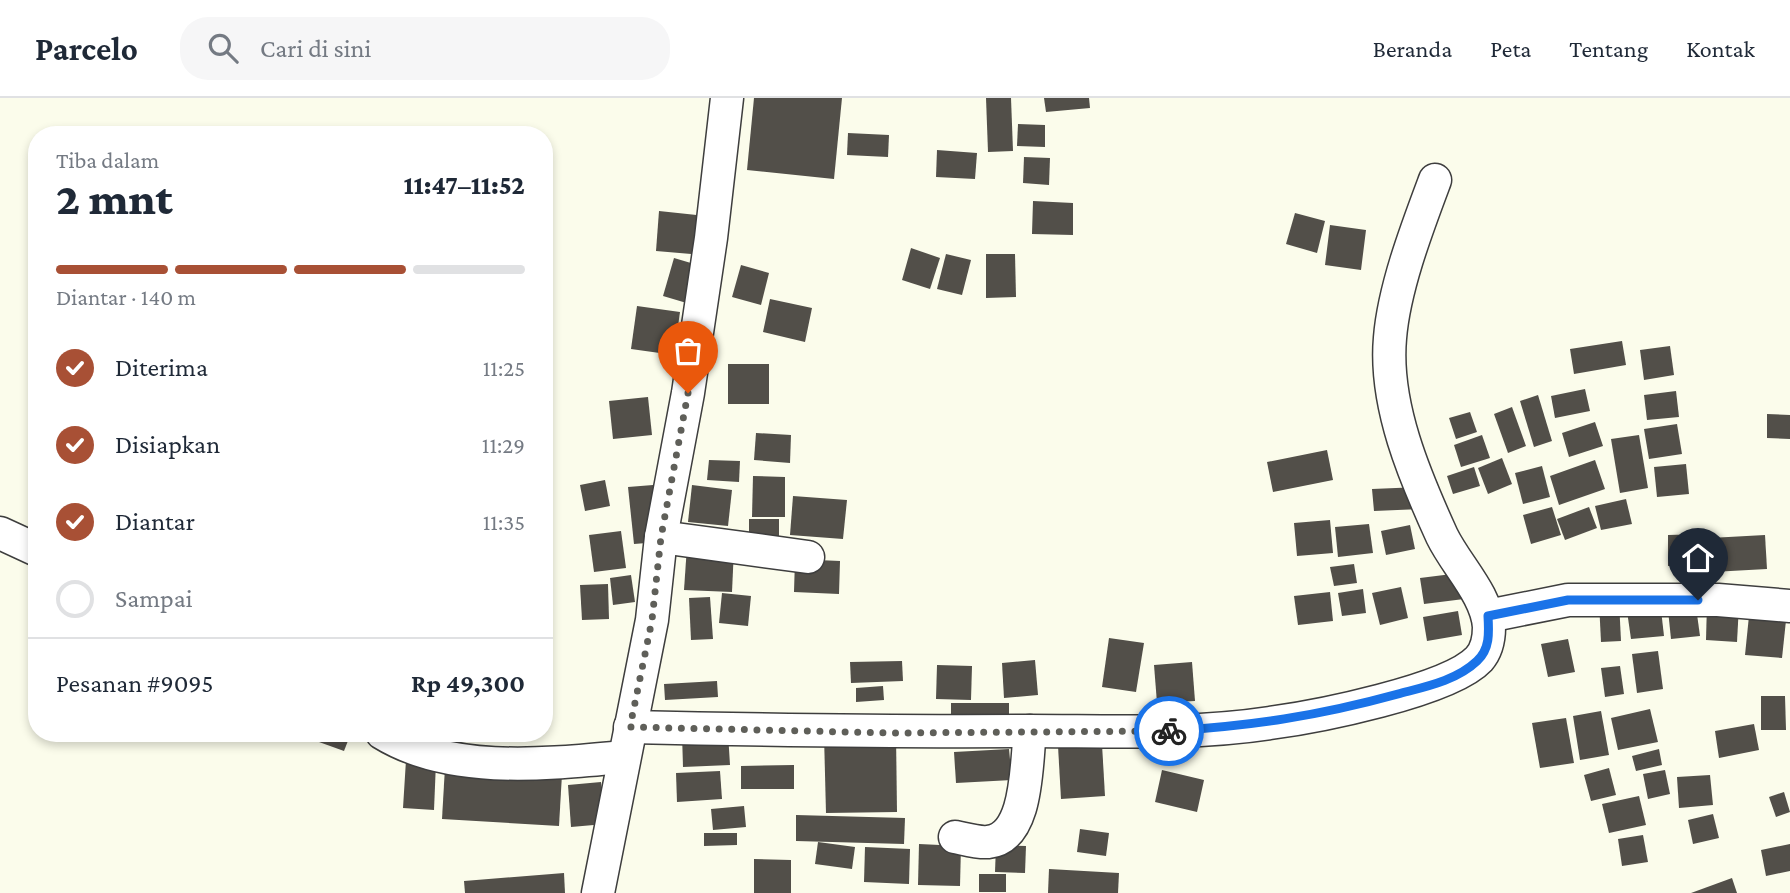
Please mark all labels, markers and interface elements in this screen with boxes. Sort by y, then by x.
search box [180,17,670,80]
icon: search [204,29,242,67]
text: Parcelo [35,30,138,67]
text: Cari di sini [260,34,371,63]
text: Beranda [1373,35,1452,62]
text: Peta [1490,35,1531,62]
text: Tentang [1569,35,1648,62]
text: Kontak [1686,35,1755,62]
text: Tiba dalam [56,147,159,173]
text: 11:47–11:52 [403,171,525,200]
text: 2 mnt [56,173,173,224]
text: Diantar · 140 m [56,284,196,310]
pin [658,321,718,393]
icon: bag [669,332,707,370]
icon: check [56,349,94,387]
text: Diterima [115,353,208,382]
text: 11:25 [483,355,525,381]
icon: check [56,426,94,464]
text: Disiapkan [115,430,220,459]
text: 11:29 [482,432,525,458]
icon: check [56,503,94,541]
text: Diantar [115,507,195,536]
text: 11:35 [483,509,525,535]
pin [1668,528,1728,600]
icon: home [1679,539,1717,577]
text: Sampai [115,584,193,613]
text: Pesanan #9095 [56,669,214,698]
text: Rp 49,300 [411,669,525,698]
courier [1134,696,1204,766]
icon: bike [1150,712,1188,750]

